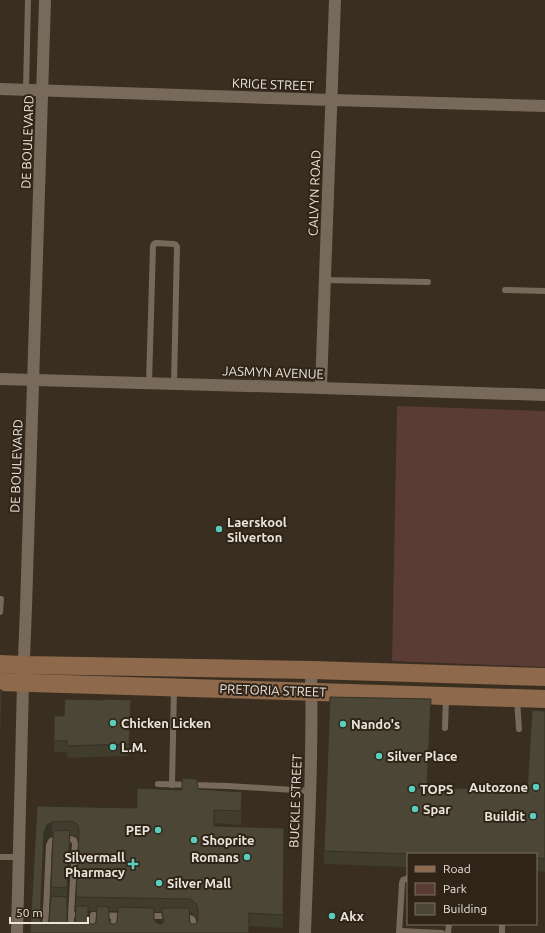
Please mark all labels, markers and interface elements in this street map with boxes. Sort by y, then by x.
street label: KRIGE STREET [232,76,314,92]
street label: DE BOULEVARD [18,95,36,189]
street label: CALVYN ROAD [305,150,323,236]
street label: JASMYN AVENUE [222,363,324,381]
street label: DE BOULEVARD [7,419,25,513]
place label: Laerskool Silverton [227,515,287,544]
marker: Laerskool Silverton [214,524,224,534]
street label: PRETORIA STREET [219,681,327,699]
place label: Chicken Licken [121,716,211,730]
place label: Nando's [351,717,400,731]
marker: Chicken Licken [108,718,118,728]
marker: Nando's [338,719,348,729]
place label: L.M. [121,740,147,754]
marker: L.M. [108,742,118,752]
place label: Silver Place [387,749,458,763]
marker: Silver Place [374,751,384,761]
street label: BUCKLE STREET [286,754,304,848]
place label: Autozone [469,780,528,794]
place label: TOPS [420,782,453,796]
marker: Autozone [531,782,541,792]
marker: TOPS [407,784,417,794]
place label: Spar [423,802,451,816]
marker: Spar [410,804,420,814]
place label: Buildit [484,809,525,823]
marker: Buildit [528,811,538,821]
place label: PEP [126,823,150,837]
marker: PEP [153,825,163,835]
place label: Shoprite [202,833,254,847]
marker: Shoprite [189,835,199,845]
place label: Silvermall Pharmacy [64,850,125,879]
place label: Romans [191,850,239,864]
marker: Romans [242,852,252,862]
legend [407,853,537,925]
marker: Silvermall Pharmacy [128,859,138,869]
text: Road [443,862,471,875]
place label: Silver Mall [167,876,231,890]
marker: Silver Mall [154,878,164,888]
text: Park [443,882,467,895]
scale bar [10,899,88,925]
text: Building [443,902,487,915]
text: 50 m [16,906,43,919]
place label: Akx [340,909,364,923]
marker: Akx [327,911,337,921]

